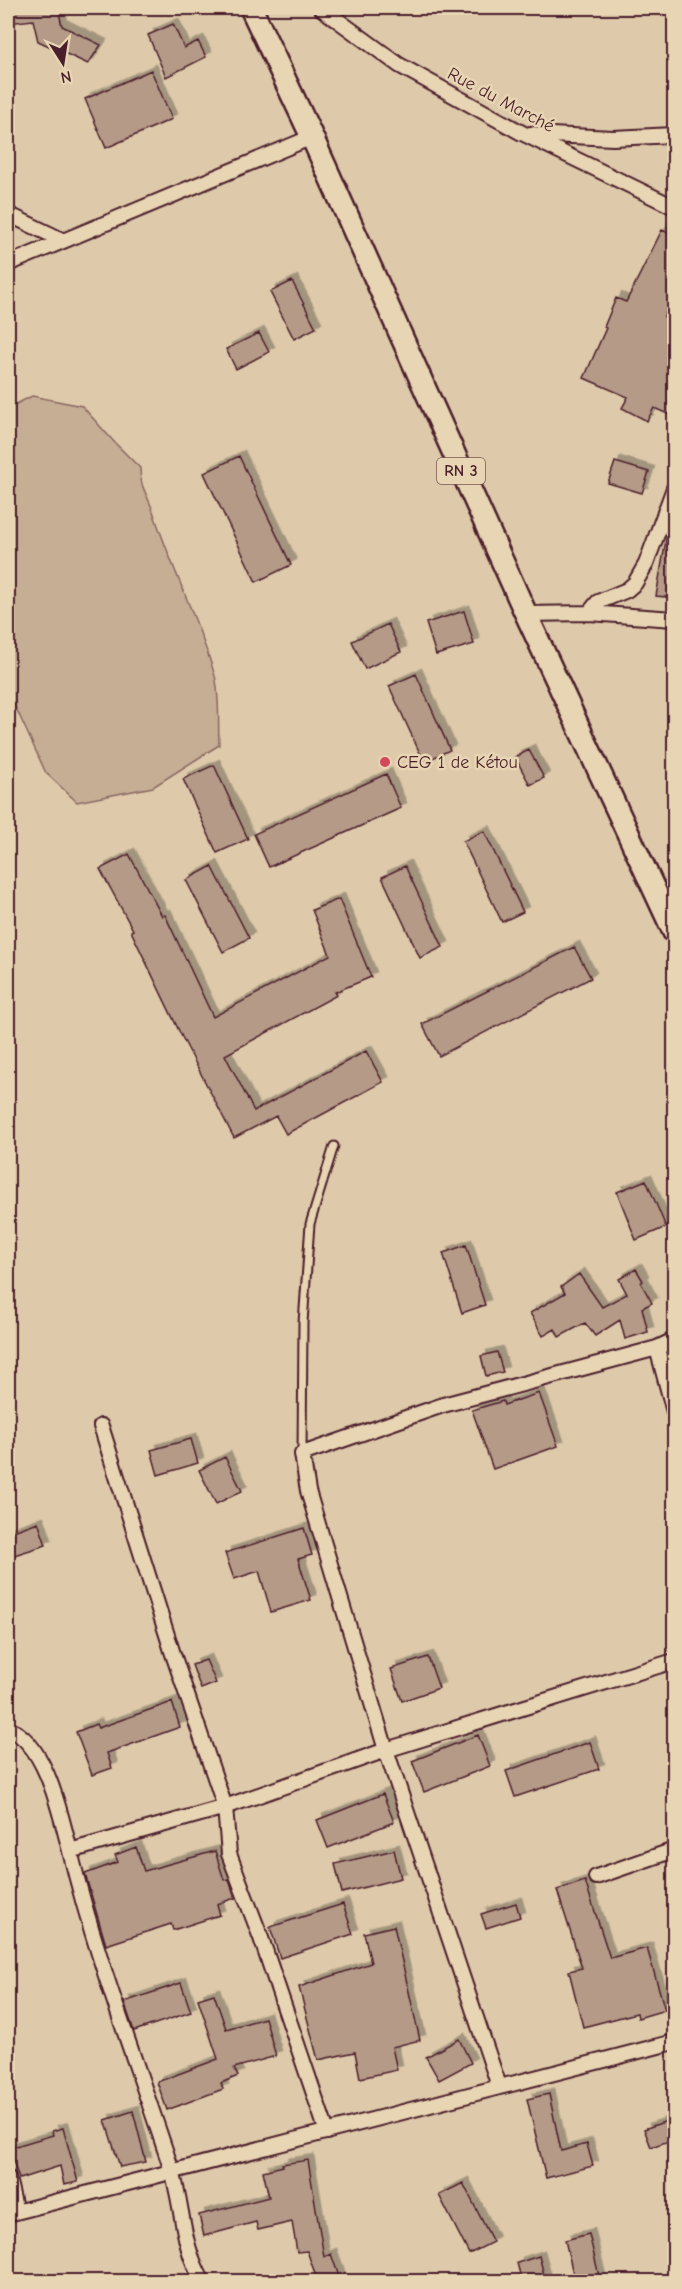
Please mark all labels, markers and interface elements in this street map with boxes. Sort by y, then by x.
north arrow [33,33,93,93]
street label: Rue du Marché [444,63,558,137]
text: N [59,67,73,87]
road number: RN 3 [437,458,485,484]
place label: CEG 1 de Kétou [397,752,518,773]
marker: CEG 1 de Kétou [378,755,392,769]

